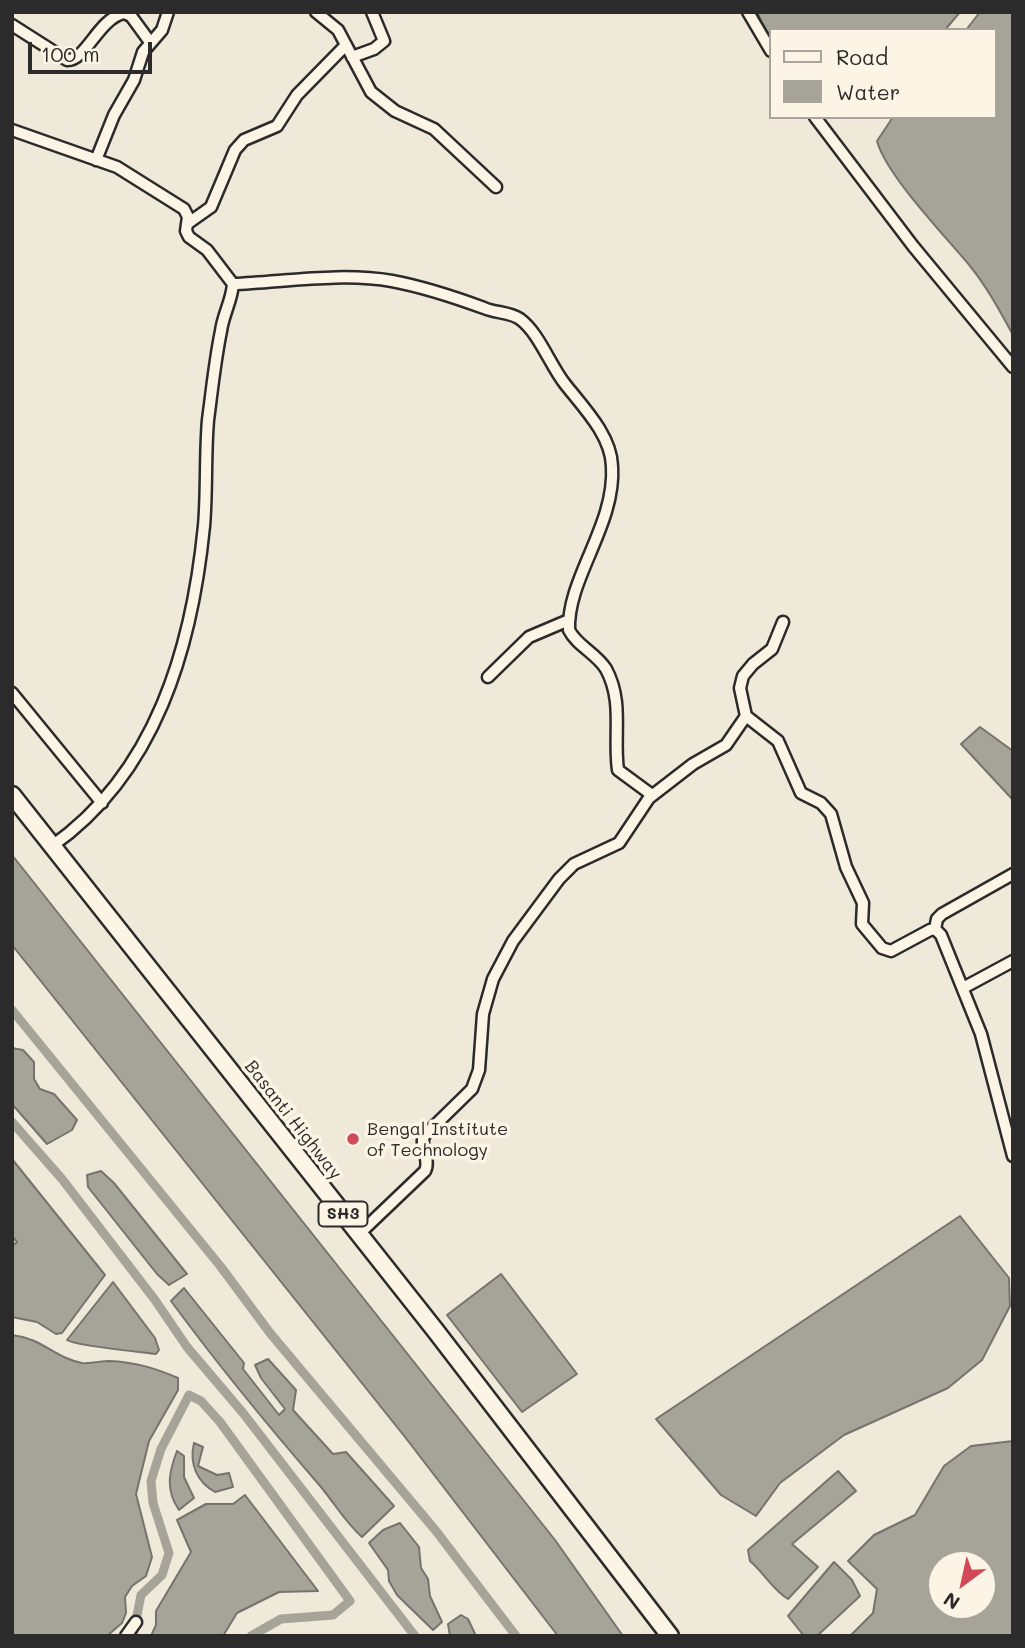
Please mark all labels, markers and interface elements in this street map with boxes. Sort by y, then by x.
scale bar [32,28,156,72]
legend [769,28,997,119]
text: 100 m [41,40,100,67]
text: Road [836,43,888,70]
text: Water [836,78,900,105]
street label: Basanti Highway [240,1056,346,1184]
place label: Bengal Institute of Technology [367,1118,508,1160]
marker: Bengal Institute of Technology [345,1131,361,1147]
road number: SH3 [318,1202,368,1226]
north arrow [927,1550,997,1620]
text: N [939,1587,964,1616]

